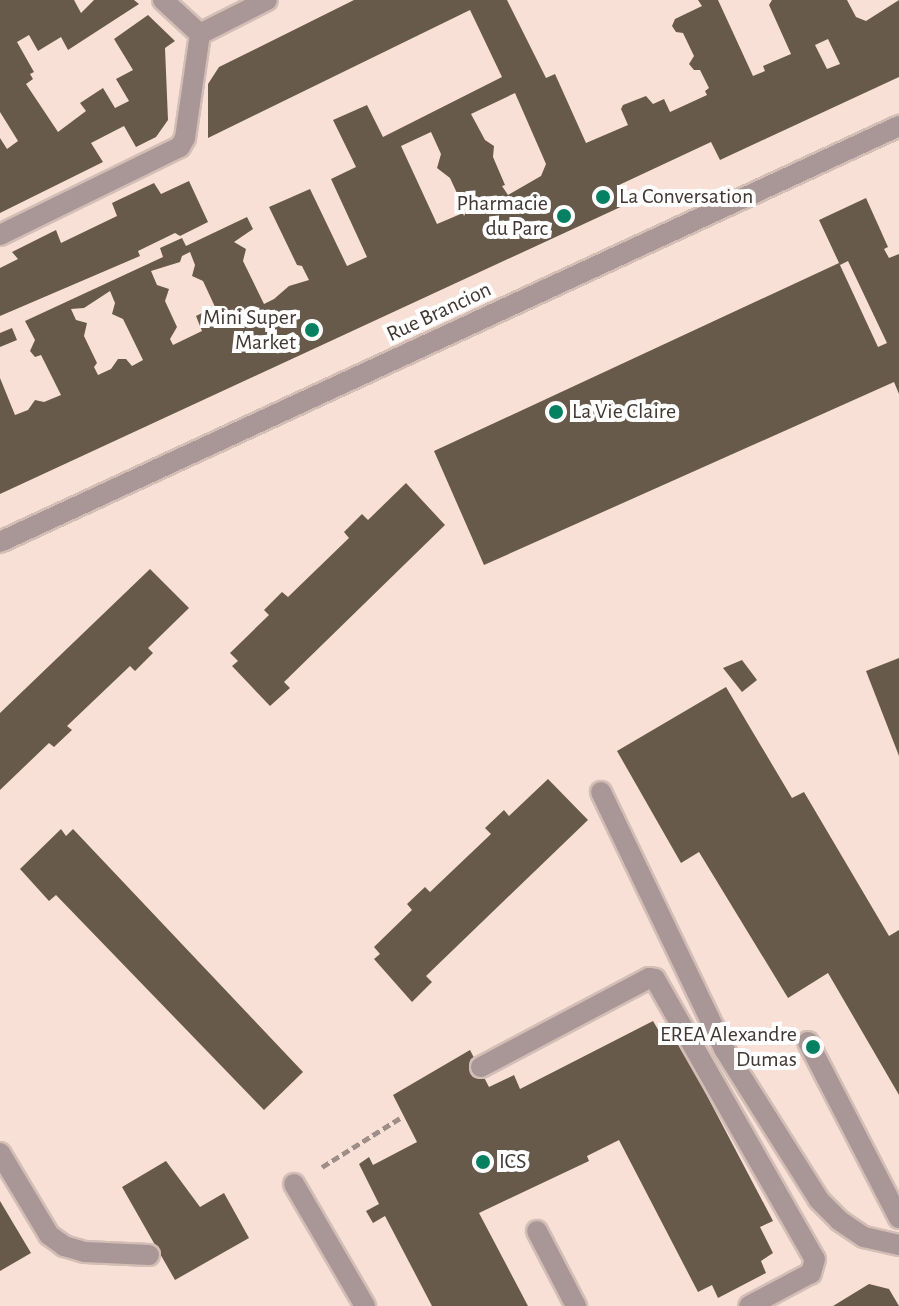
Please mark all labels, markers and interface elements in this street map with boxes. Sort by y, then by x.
place label: La Conversation [619,184,753,210]
marker: La Conversation [594,188,612,206]
place label: Pharmacie du Parc [456,190,548,242]
marker: Pharmacie du Parc [555,207,573,225]
street label: Rue Brancion [383,276,495,348]
place label: Mini Super Market [203,304,296,356]
marker: Mini Super Market [303,321,321,339]
place label: La Vie Claire [572,399,676,425]
marker: La Vie Claire [547,403,565,421]
place label: EREA Alexandre Dumas [660,1021,797,1072]
marker: EREA Alexandre Dumas [804,1038,822,1056]
place label: ICS [499,1149,526,1175]
marker: ICS [474,1153,492,1171]

